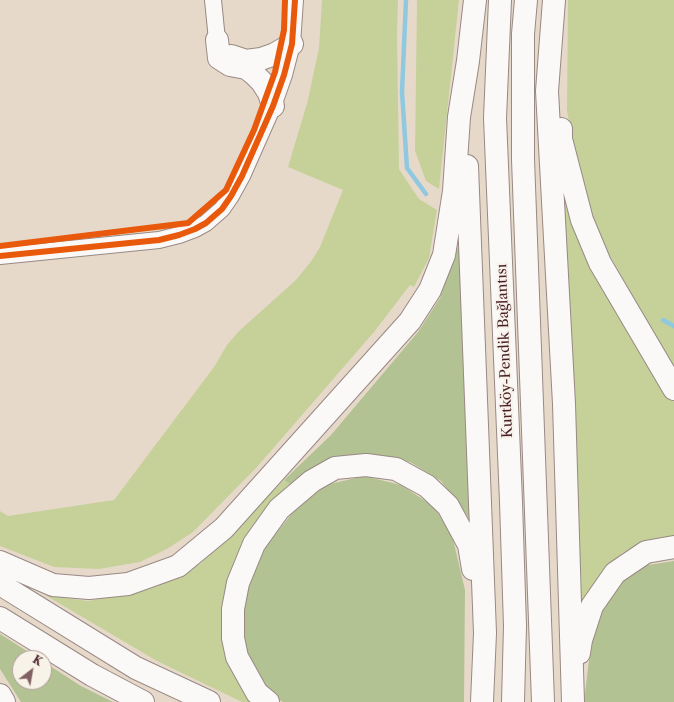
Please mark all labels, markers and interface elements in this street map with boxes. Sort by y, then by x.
street label: Kurtköy-Pendik Bağlantısı [494,264,516,438]
north arrow [12,650,52,690]
text: K [30,652,45,669]

